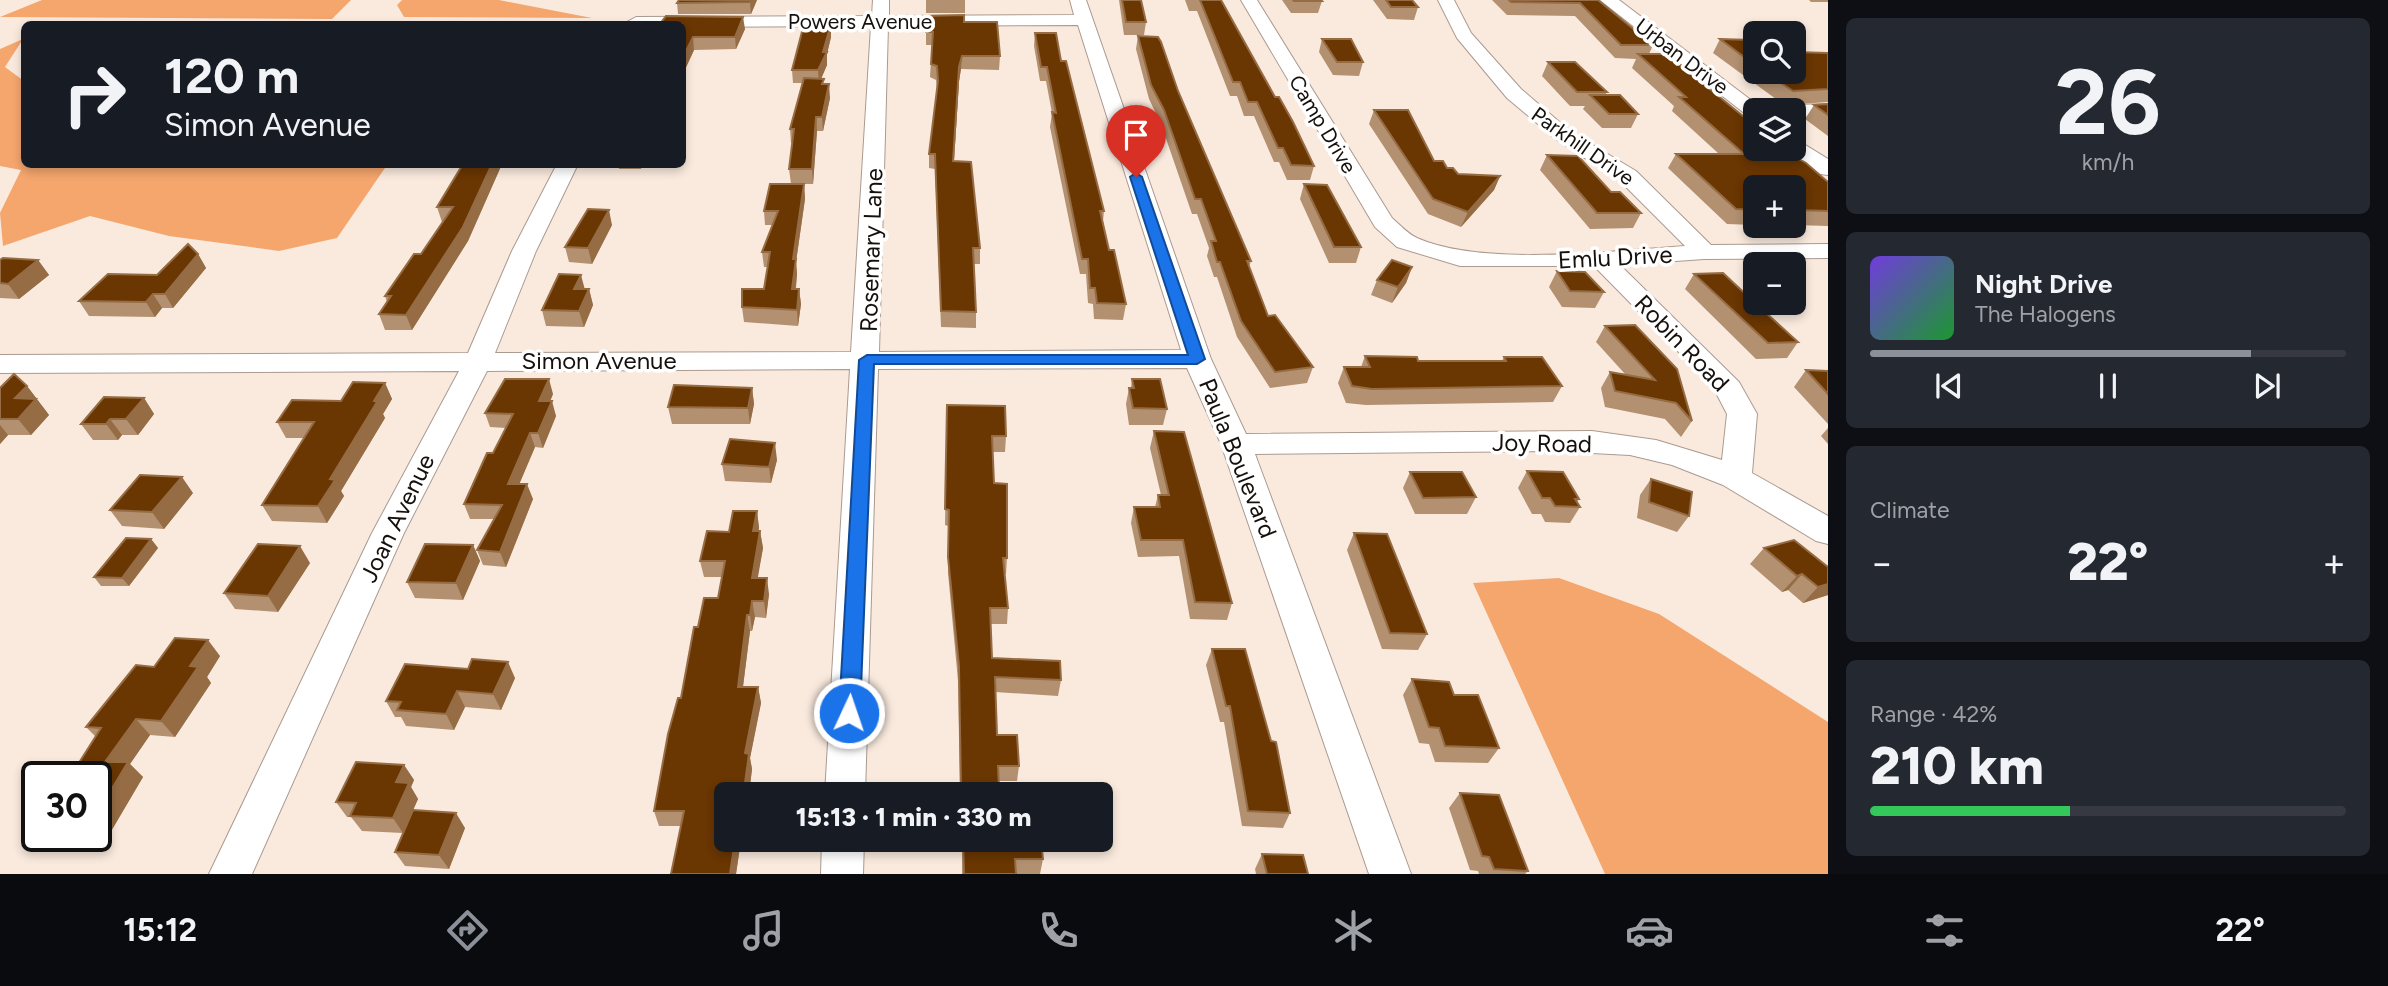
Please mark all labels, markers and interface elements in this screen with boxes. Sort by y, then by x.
street label: Powers Avenue [788,9,932,34]
street label: Urban Drive [1630,13,1734,99]
map controls [1743,21,1806,315]
button: search [1743,21,1806,84]
text: 120 m [164,46,299,105]
text: 26 [2055,48,2161,157]
icon: right [49,49,140,140]
street label: Camp Drive [1284,70,1362,178]
button: layers [1743,98,1806,161]
street label: Parkhill Drive [1527,101,1639,191]
pin [1106,105,1166,177]
text: Simon Avenue [164,106,371,144]
icon: arrive [1117,116,1155,154]
text: km/h [2082,148,2134,176]
street label: Rosemary Lane [854,168,888,332]
button: + [1743,175,1806,238]
street label: Emlu Drive [1557,240,1673,274]
button: − [1743,252,1806,315]
text: Night Drive [1975,268,2112,300]
street label: Robin Road [1629,289,1735,397]
text: The Halogens [1975,300,2116,328]
street label: Simon Avenue [521,346,677,375]
icon: previous [1930,367,1968,405]
icon: pause [2089,367,2127,405]
icon: next [2248,367,2286,405]
street label: Paula Boulevard [1193,374,1283,542]
street label: Joy Road [1492,428,1592,458]
street label: Joan Avenue [354,449,440,587]
text: Climate [1870,496,1949,524]
text: 22° [2067,531,2149,593]
text: − [1870,540,1894,586]
text: + [2322,540,2346,586]
position arrow [812,676,886,750]
text: Range · 42% [1870,700,1997,728]
text: 210 km [1870,735,2044,797]
speed limit sign: 30 [21,761,112,852]
text: 15:13 · 1 min · 330 m [796,801,1031,833]
icon: directions [443,906,492,955]
icon: music [739,906,788,955]
icon: phone [1034,906,1083,955]
icon: climate [1329,906,1378,955]
icon: car [1625,906,1674,955]
icon: filters [1920,906,1969,955]
text: 15:12 [123,911,197,949]
text: 22° [2216,911,2265,949]

